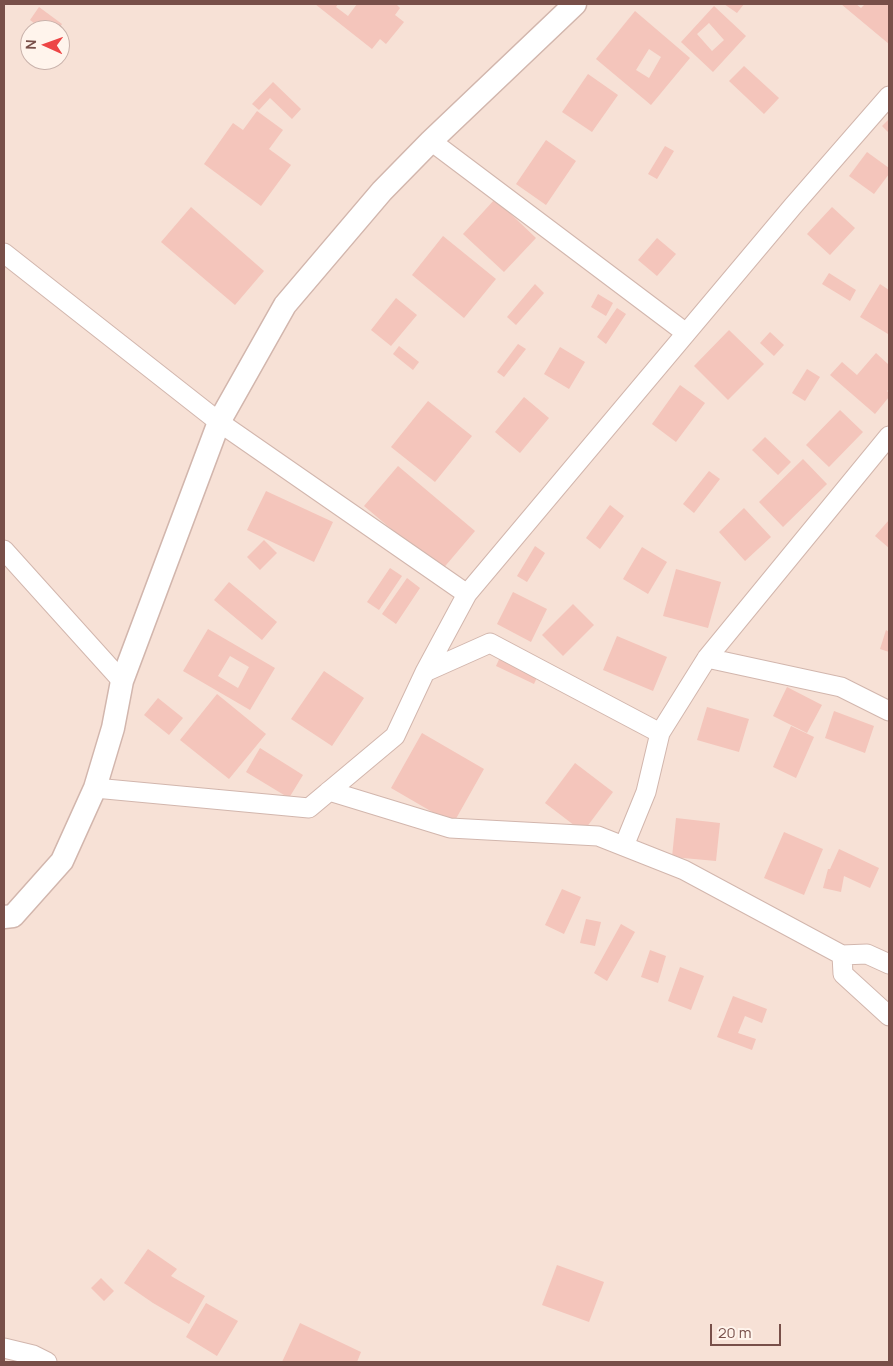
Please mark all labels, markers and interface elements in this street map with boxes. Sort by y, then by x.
north arrow [20,20,70,70]
text: N [21,39,40,50]
scale bar [713,1314,784,1346]
text: 20 m [718,1322,751,1343]

